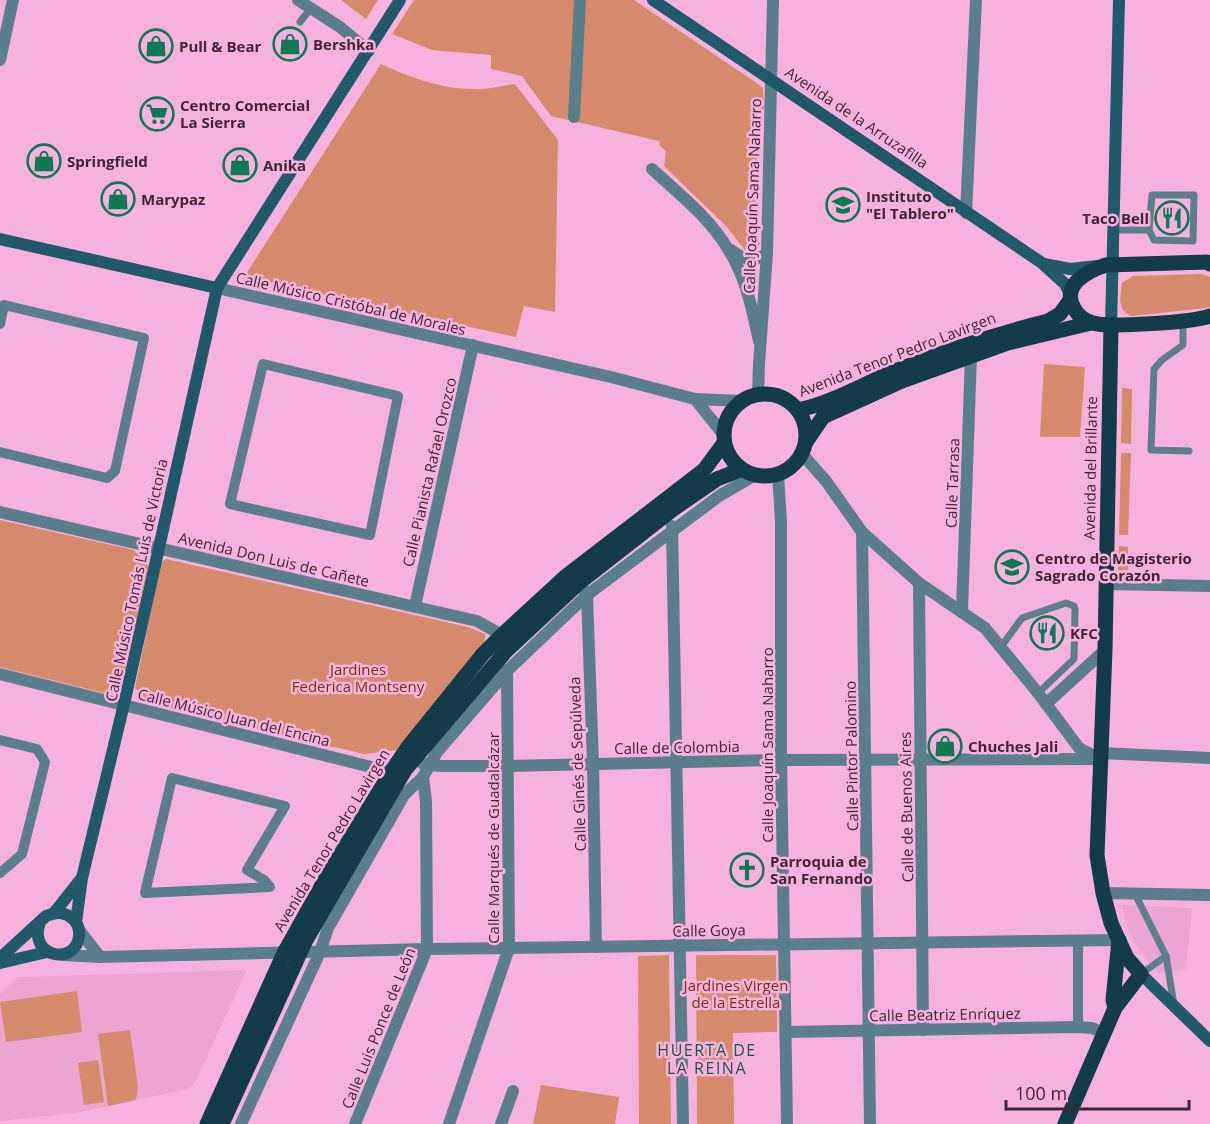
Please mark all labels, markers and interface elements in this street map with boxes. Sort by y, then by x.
shop icon: Bershka [272,26,308,62]
shop icon: Pull & Bear [138,28,174,64]
place label: Bershka [313,34,374,54]
place label: Pull & Bear [179,36,261,56]
street label: Avenida de la Arruzafilla [782,62,932,172]
place label: Centro Comercial La Sierra [180,95,310,132]
supermarket icon: Centro Comercial La Sierra [139,96,175,132]
street label: Calle Joaquín Sama Naharro [739,98,765,294]
shop icon: Springfield [26,143,62,179]
shop icon: Anika [222,147,258,183]
place label: Springfield [67,151,148,171]
place label: Anika [263,155,306,175]
shop icon: Marypaz [100,181,136,217]
place label: Instituto "El Tablero" [866,186,954,223]
school or university icon: Instituto "El Tablero" [825,187,861,223]
place label: Marypaz [141,189,205,209]
restaurant icon: Taco Bell [1154,200,1190,236]
place label: Taco Bell [1082,208,1149,228]
street label: Calle Músico Cristóbal de Morales [234,267,468,339]
street label: Avenida Tenor Pedro Lavirgen [796,307,998,401]
street label: Calle Pianista Rafael Orozco [397,375,461,569]
street label: Avenida del Brillante [1079,396,1101,540]
street label: Calle Tarrasa [940,437,964,529]
street label: Calle Músico Tomás Luis de Victoria [100,457,172,703]
street label: Avenida Don Luis de Cañete [177,527,371,591]
place label: Centro de Magisterio Sagrado Corazón [1035,548,1192,585]
school or university icon: Centro de Magisterio Sagrado Corazón [994,549,1030,585]
restaurant icon: KFC [1029,615,1065,651]
place label: KFC [1070,623,1098,643]
street label: Calle Joaquín Sama Naharro [757,647,777,843]
park label: Jardines Federica Montseny [292,659,425,696]
street label: Calle Ginés de Sepúlveda [564,676,590,852]
street label: Calle Pintor Palomino [840,681,862,831]
street label: Calle Músico Juan del Encina [136,683,332,751]
shop icon: Chuches Jali [927,728,963,764]
street label: Calle de Buenos Aires [895,731,917,883]
street label: Calle Marqués de Guadalcázar [483,732,503,944]
street label: Calle de Colombia [614,736,740,758]
place label: Chuches Jali [968,736,1058,756]
street label: Avenida Tenor Pedro Lavirgen [268,745,394,935]
place label: Parroquia de San Fernando [770,851,873,888]
church icon: Parroquia de San Fernando [729,852,765,888]
street label: Calle Goya [672,919,746,941]
street label: Calle Luis Ponce de León [336,944,420,1112]
park label: Jardines Virgen de la Estrella [682,975,788,1012]
street label: Calle Beatriz Enríquez [869,1003,1021,1025]
district label: HUERTA DE LA REINA [657,1039,757,1079]
scale bar [1006,1073,1189,1111]
text: 100 m [1015,1081,1067,1105]

